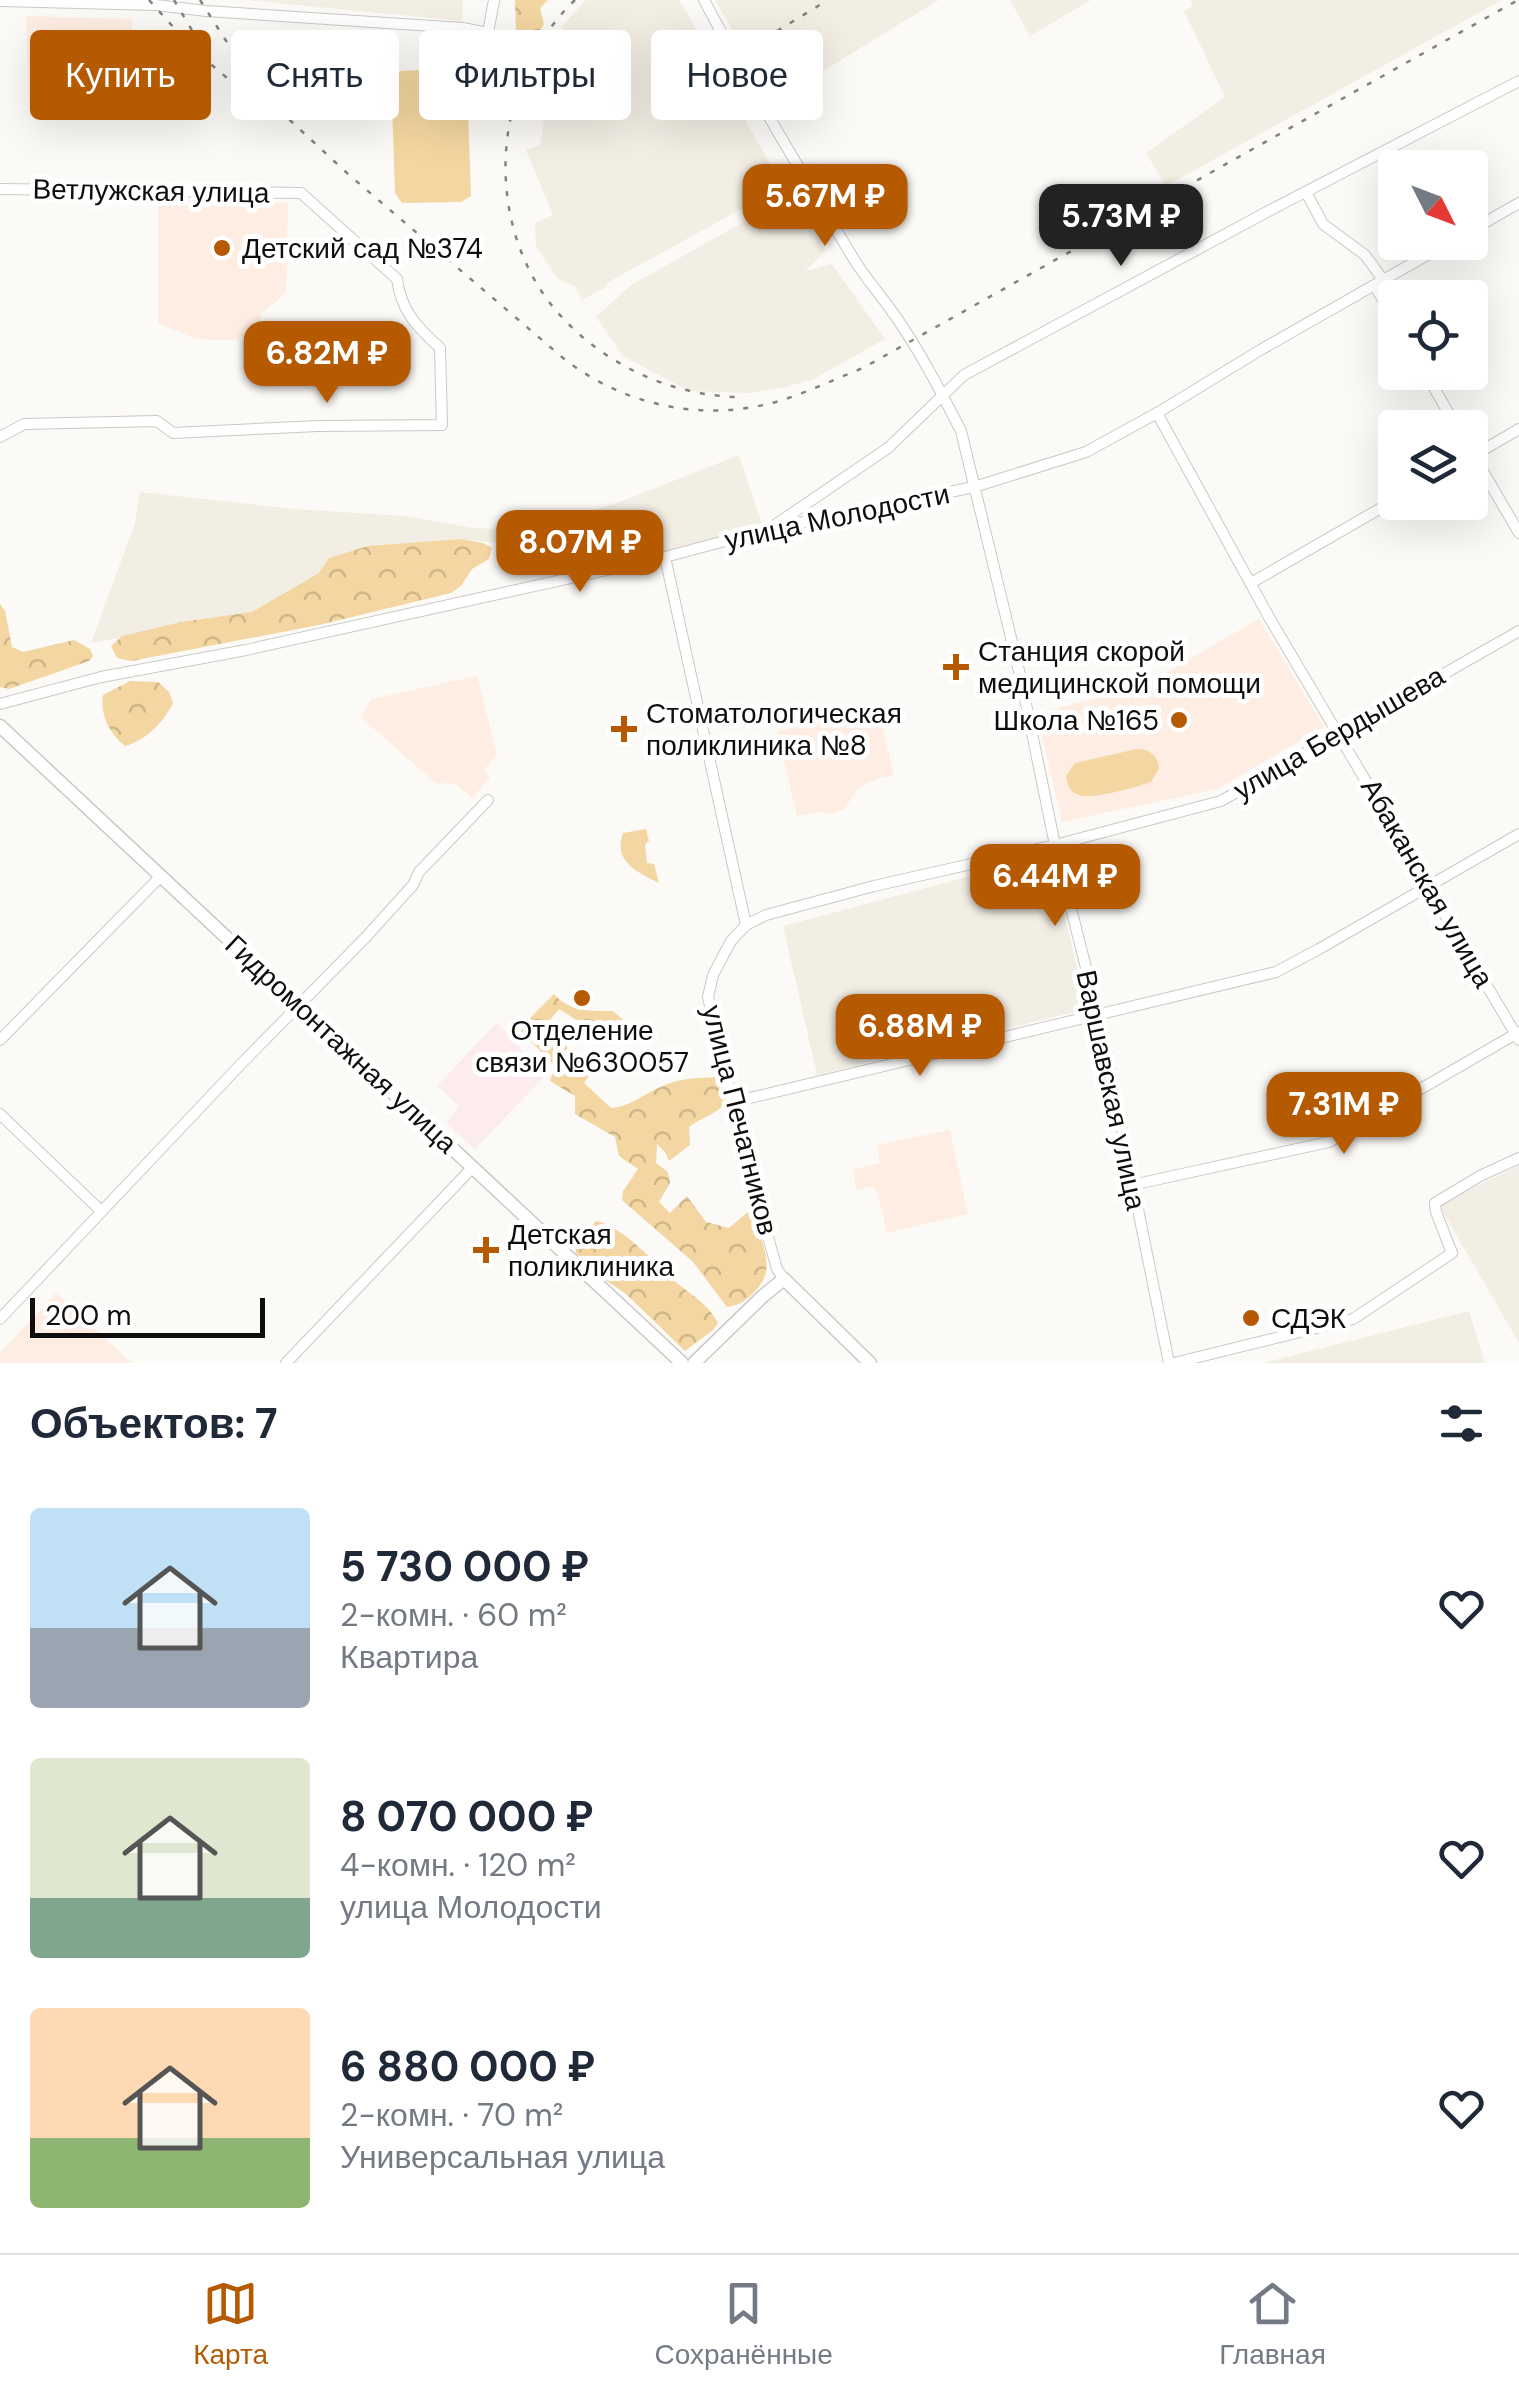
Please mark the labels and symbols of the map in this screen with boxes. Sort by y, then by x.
north arrow [1378,150,1488,260]
pin: 5.67M ₽ [733,164,917,249]
street label: Ветлужская улица [32,170,270,212]
pin: 5.73M ₽ [1029,184,1213,269]
place label: Детский сад №374 [242,230,483,267]
marker: Детский сад №374 [211,237,233,259]
pin: 6.82M ₽ [235,321,419,406]
street label: улица Молодости [721,475,953,559]
pin: 8.07M ₽ [488,510,672,595]
place label: Станция скорой медицинской помощи [978,633,1261,702]
marker: Станция скорой медицинской помощи [943,654,969,680]
street label: улица Бердышева [1227,657,1452,809]
place label: Стоматологическая поликлиника №8 [646,695,902,764]
place label: Школа №165 [994,702,1159,739]
marker: Школа №165 [1168,709,1190,731]
marker: Стоматологическая поликлиника №8 [611,716,637,742]
street label: Абаканская улица [1352,772,1502,995]
pin: 6.44M ₽ [963,844,1147,929]
street label: Гидромонтажная улица [217,927,465,1162]
street label: Варшавская улица [1067,967,1155,1214]
marker: Отделение связи №630057 [571,987,593,1009]
pin: 6.88M ₽ [828,994,1012,1079]
street label: улица Печатников [694,1001,786,1239]
place label: Отделение связи №630057 [475,1012,689,1081]
pin: 7.31M ₽ [1252,1072,1436,1157]
place label: Детская поликлиника [508,1216,675,1285]
marker: Детская поликлиника [473,1237,499,1263]
scale bar [30,1293,265,1338]
place label: СДЭК [1271,1300,1347,1337]
marker: СДЭК [1240,1307,1262,1329]

